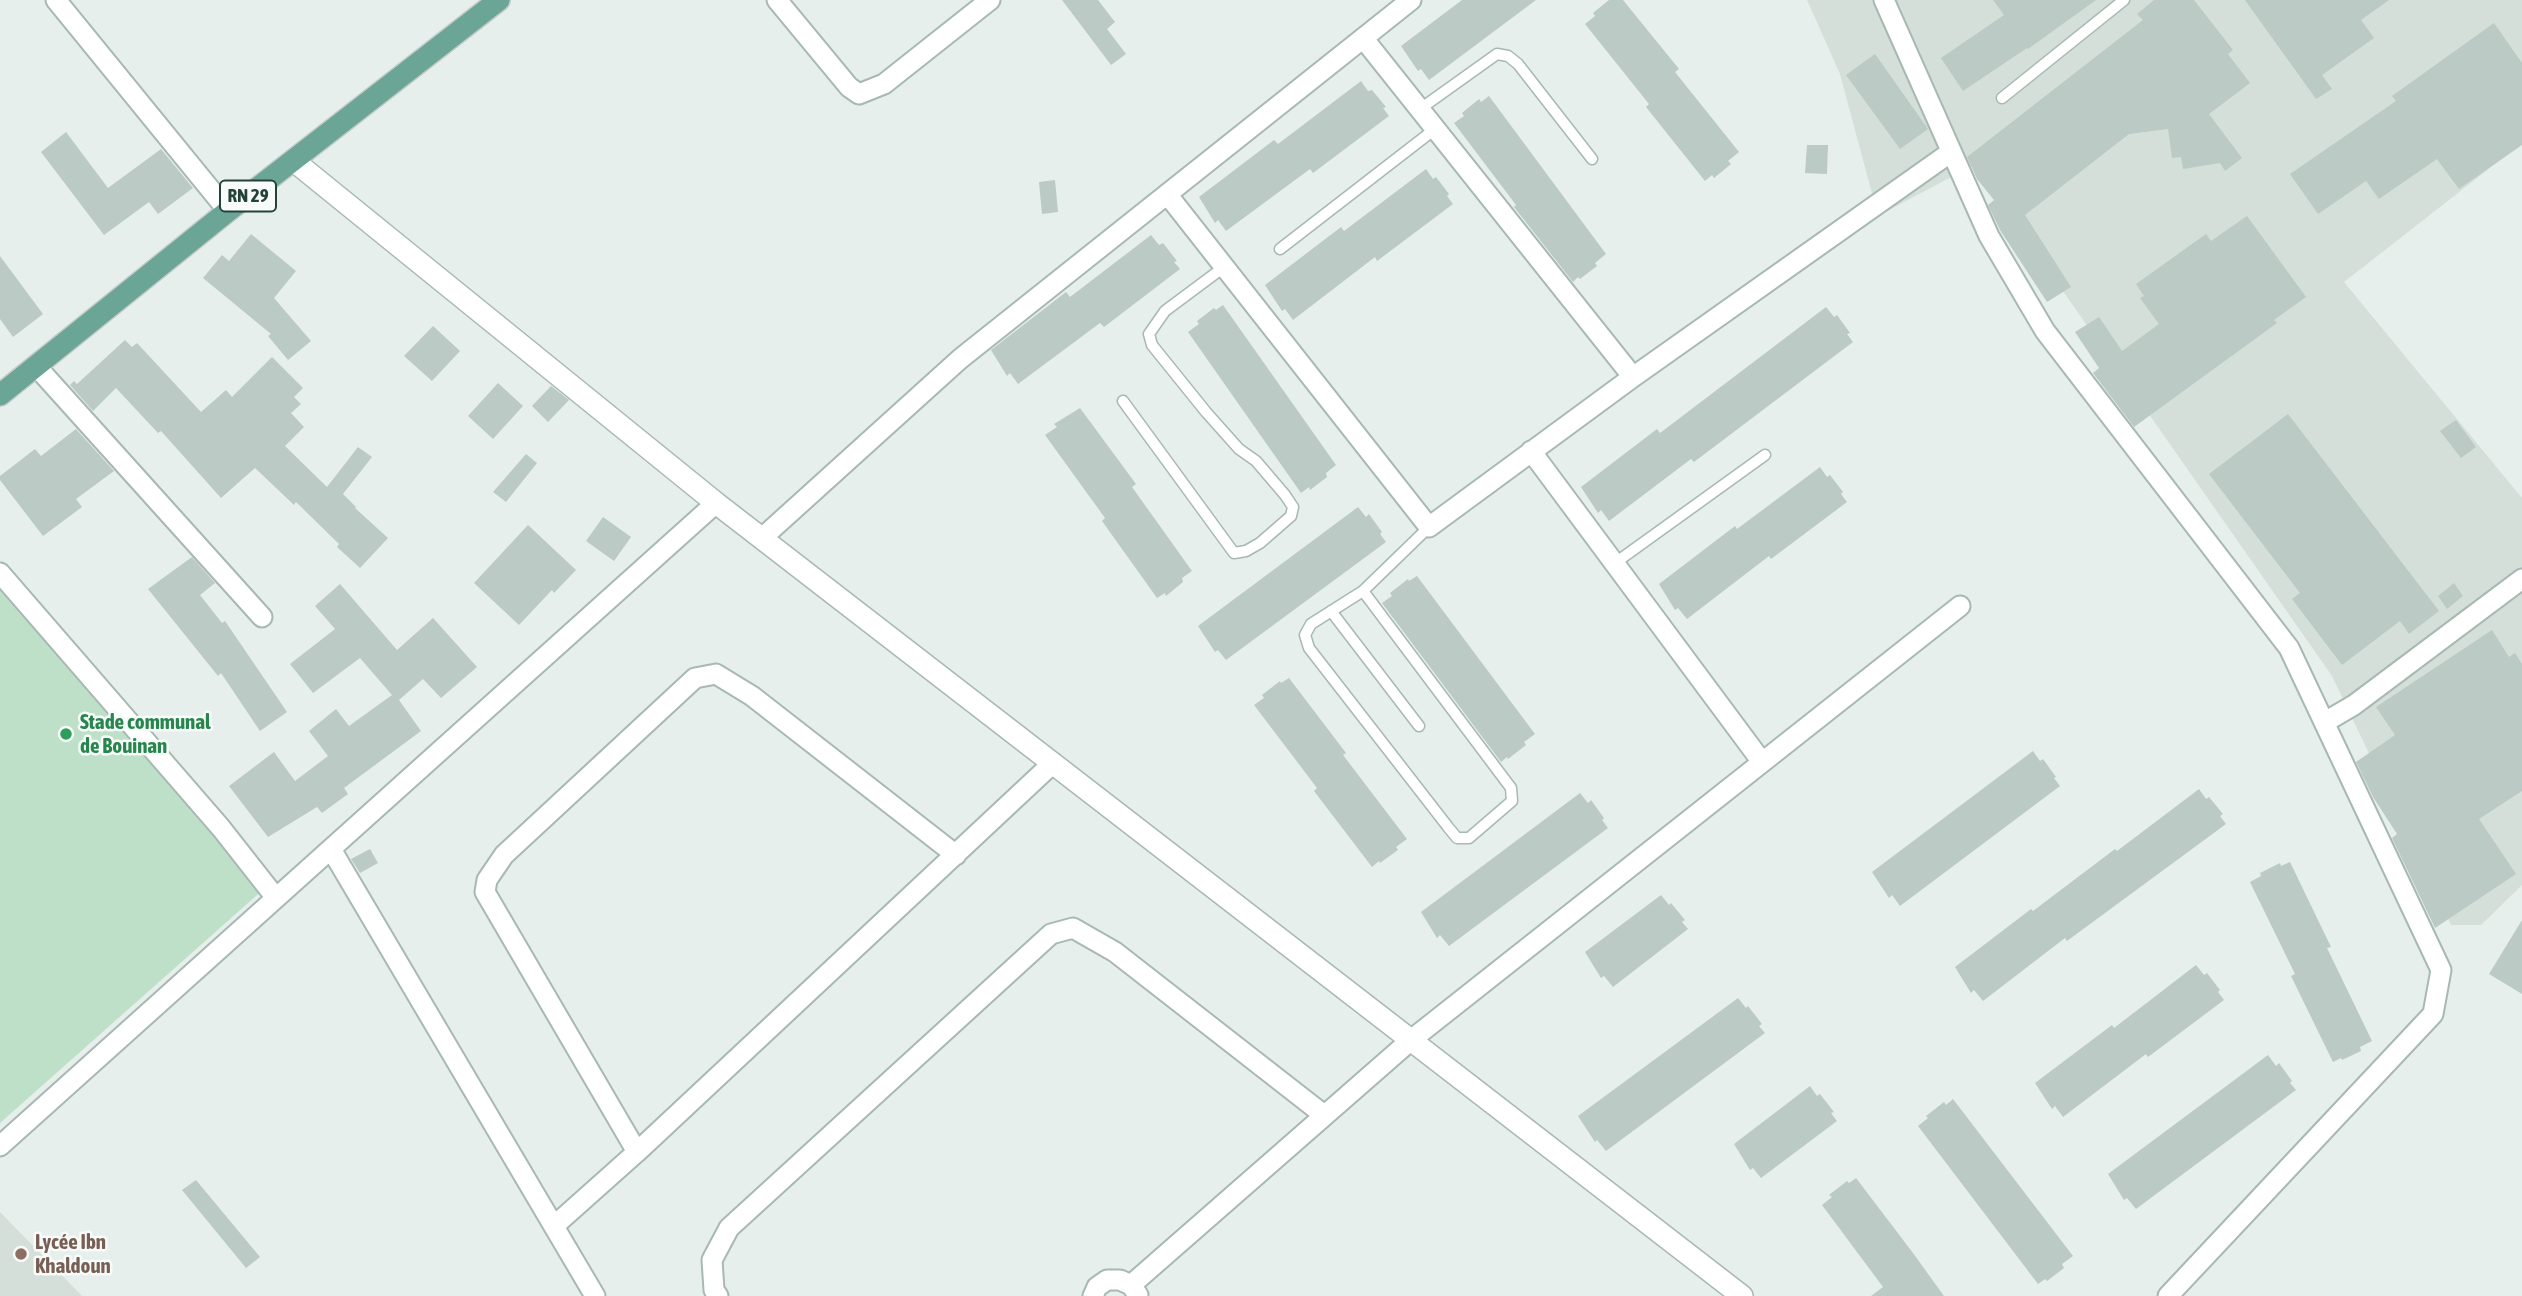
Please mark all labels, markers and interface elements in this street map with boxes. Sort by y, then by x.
road number: RN 29 [220,180,276,212]
place label: Stade communal de Bouinan [80,709,211,759]
marker: Stade communal de Bouinan [58,726,74,742]
place label: Lycée Ibn Khaldoun [35,1229,111,1279]
marker: Lycée Ibn Khaldoun [13,1246,29,1262]

